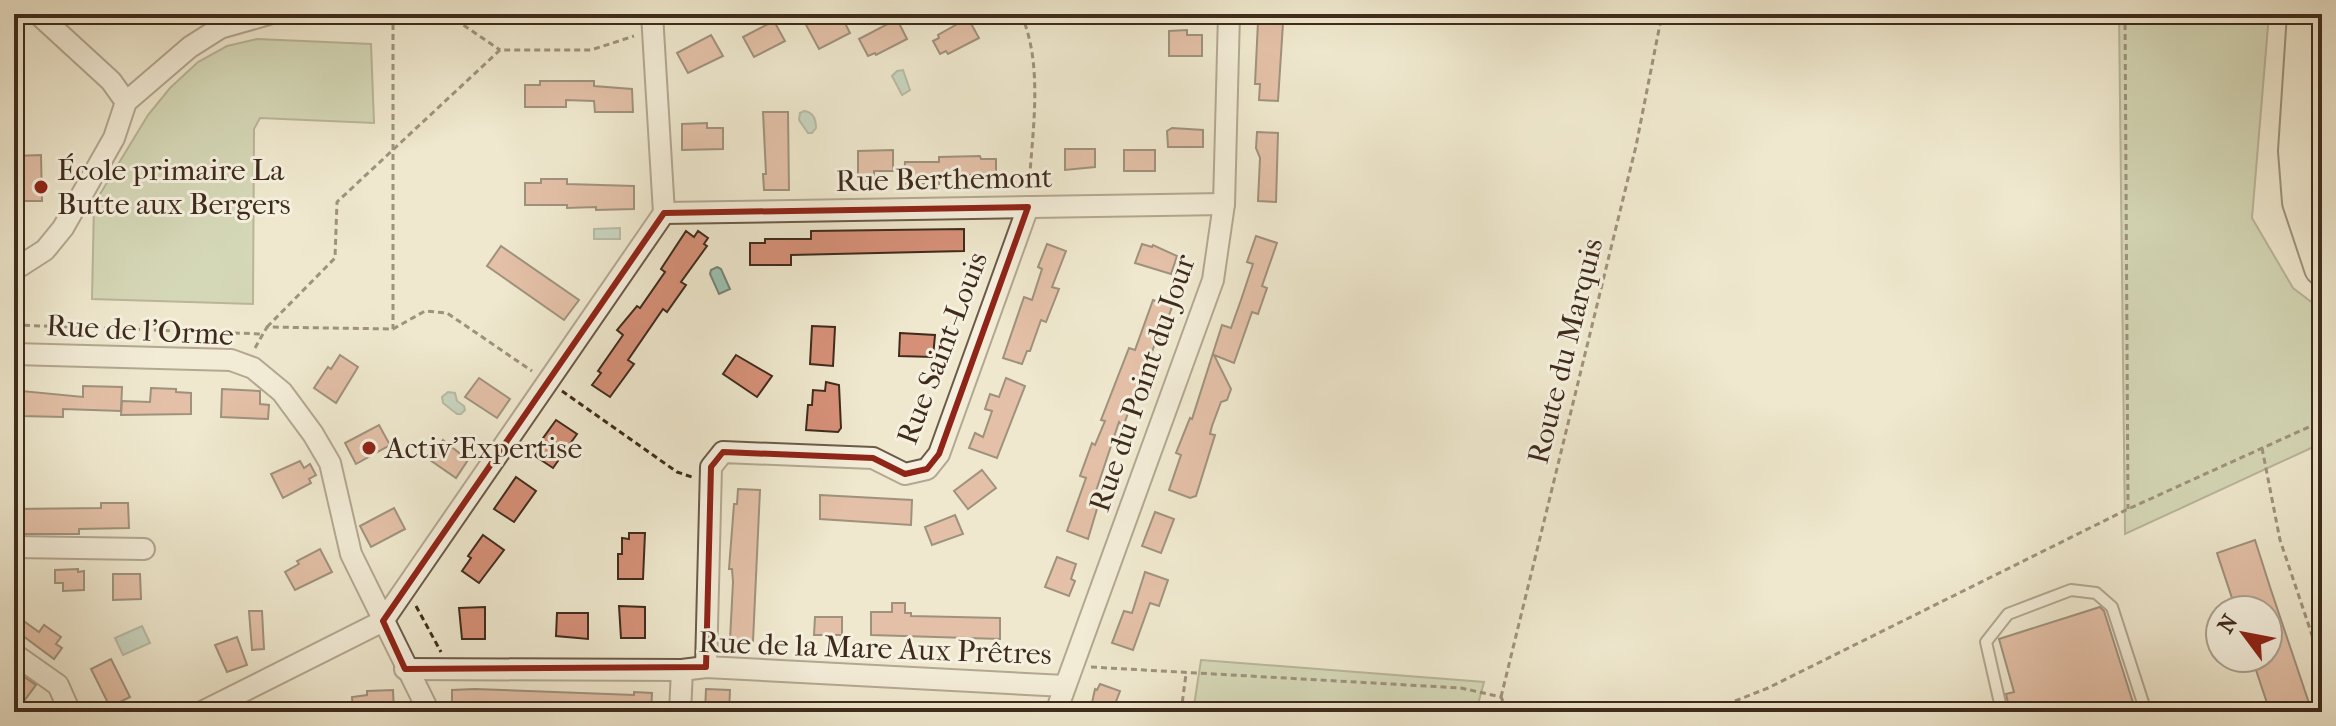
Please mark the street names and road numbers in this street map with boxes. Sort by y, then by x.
street label: Rue Berthemont [835,160,1053,199]
street label: Route du Marquis [1521,235,1610,468]
street label: Rue Saint-Louis [890,247,995,449]
street label: Rue du Point du Jour [1082,250,1203,516]
street label: Rue de l'Orme [45,308,235,353]
street label: Rue de la Mare Aux Prêtres [698,625,1052,672]

